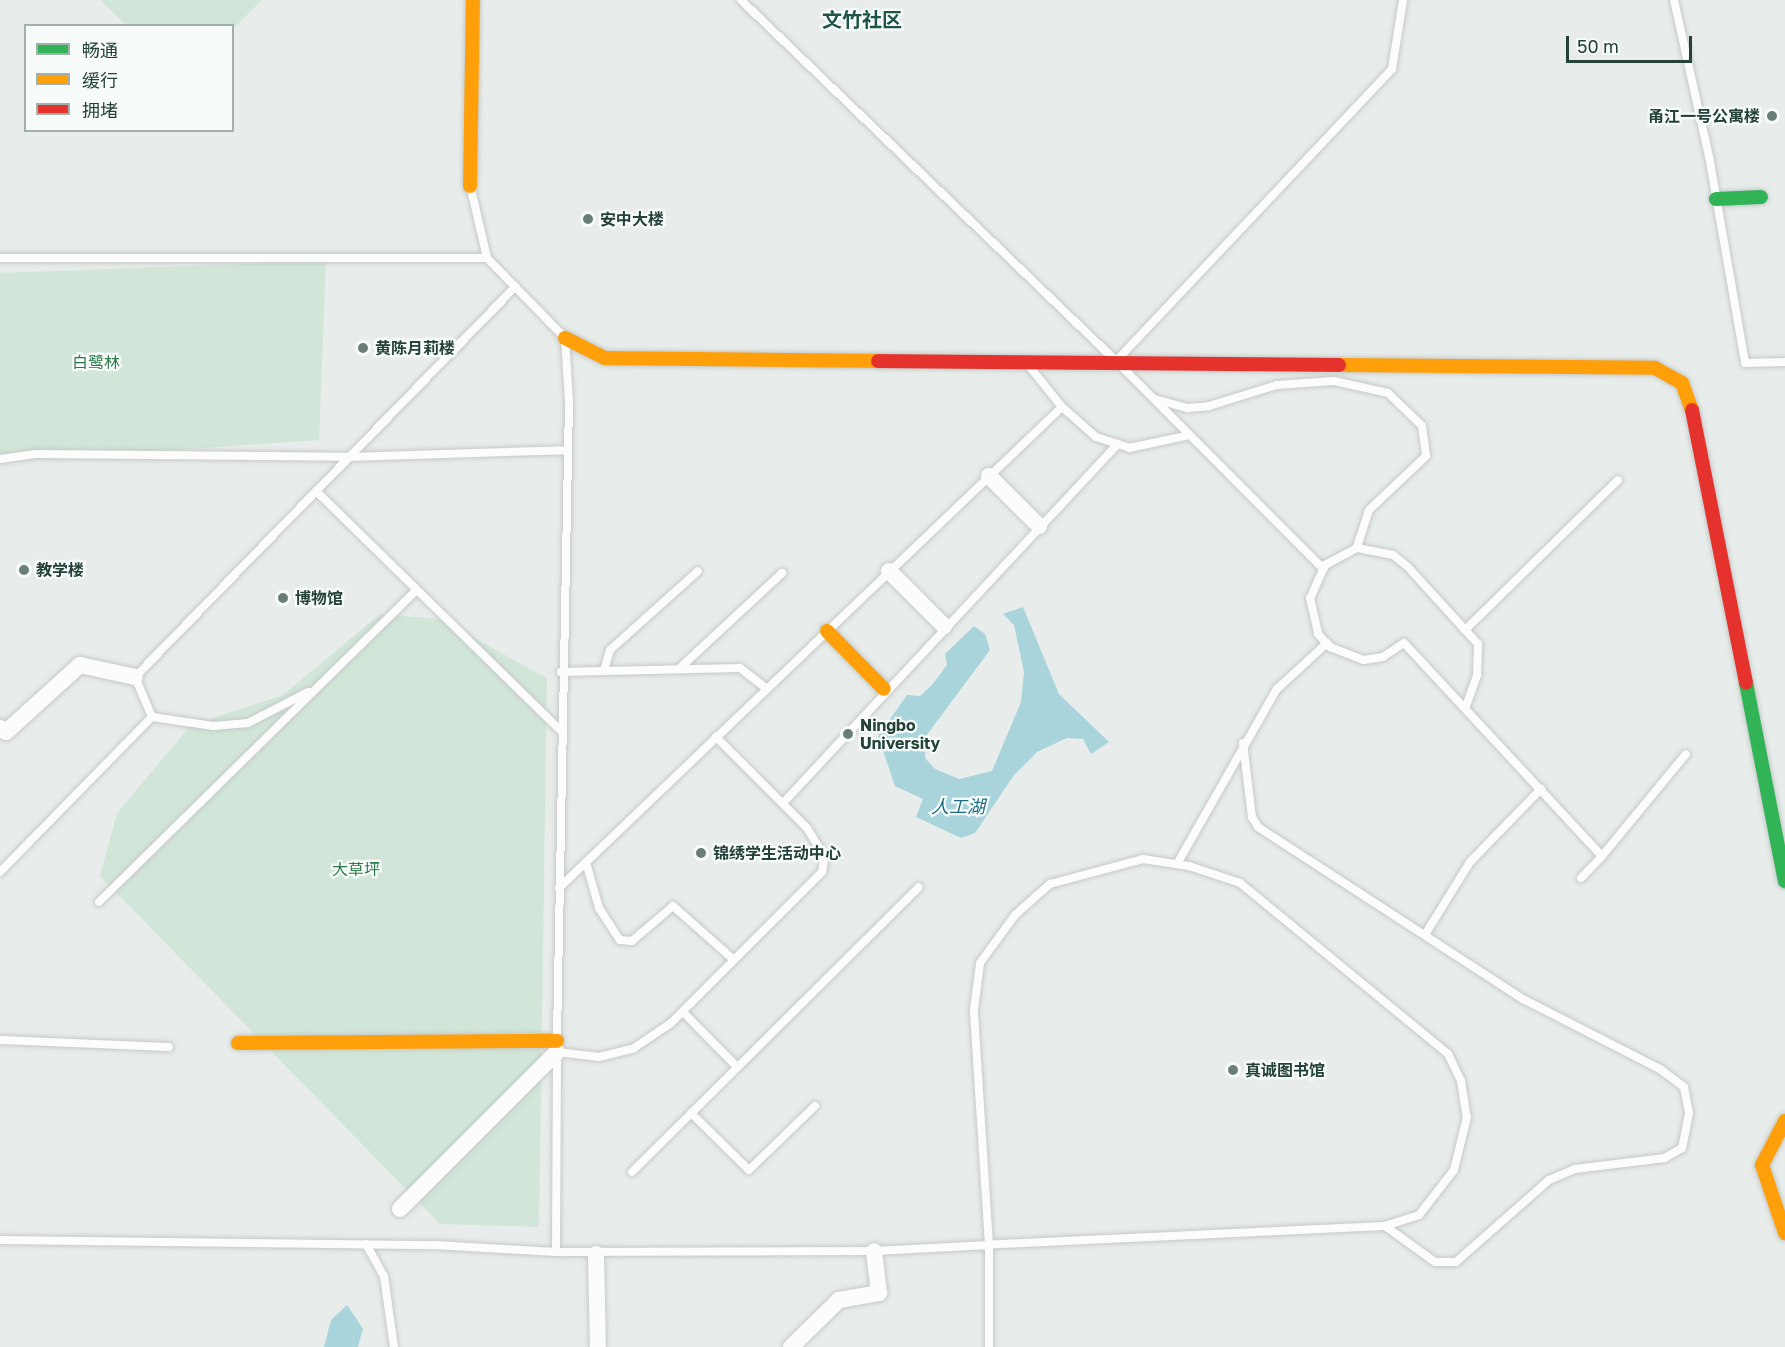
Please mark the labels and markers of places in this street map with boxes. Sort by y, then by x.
place label: 甬江一号公寓楼 [1648,106,1760,126]
marker: 甬江一号公寓楼 [1765,109,1779,123]
place label: 安中大楼 [600,209,664,229]
marker: 安中大楼 [581,212,595,226]
place label: 黄陈月莉楼 [375,338,455,358]
marker: 黄陈月莉楼 [356,341,370,355]
place label: 教学楼 [36,560,84,580]
marker: 教学楼 [17,563,31,577]
place label: 博物馆 [295,588,343,608]
marker: 博物馆 [276,591,290,605]
place label: Ningbo University [860,715,940,753]
marker: Ningbo University [841,727,855,741]
place label: 锦绣学生活动中心 [713,843,841,863]
marker: 锦绣学生活动中心 [694,846,708,860]
place label: 真诚图书馆 [1245,1060,1325,1080]
marker: 真诚图书馆 [1226,1063,1240,1077]

